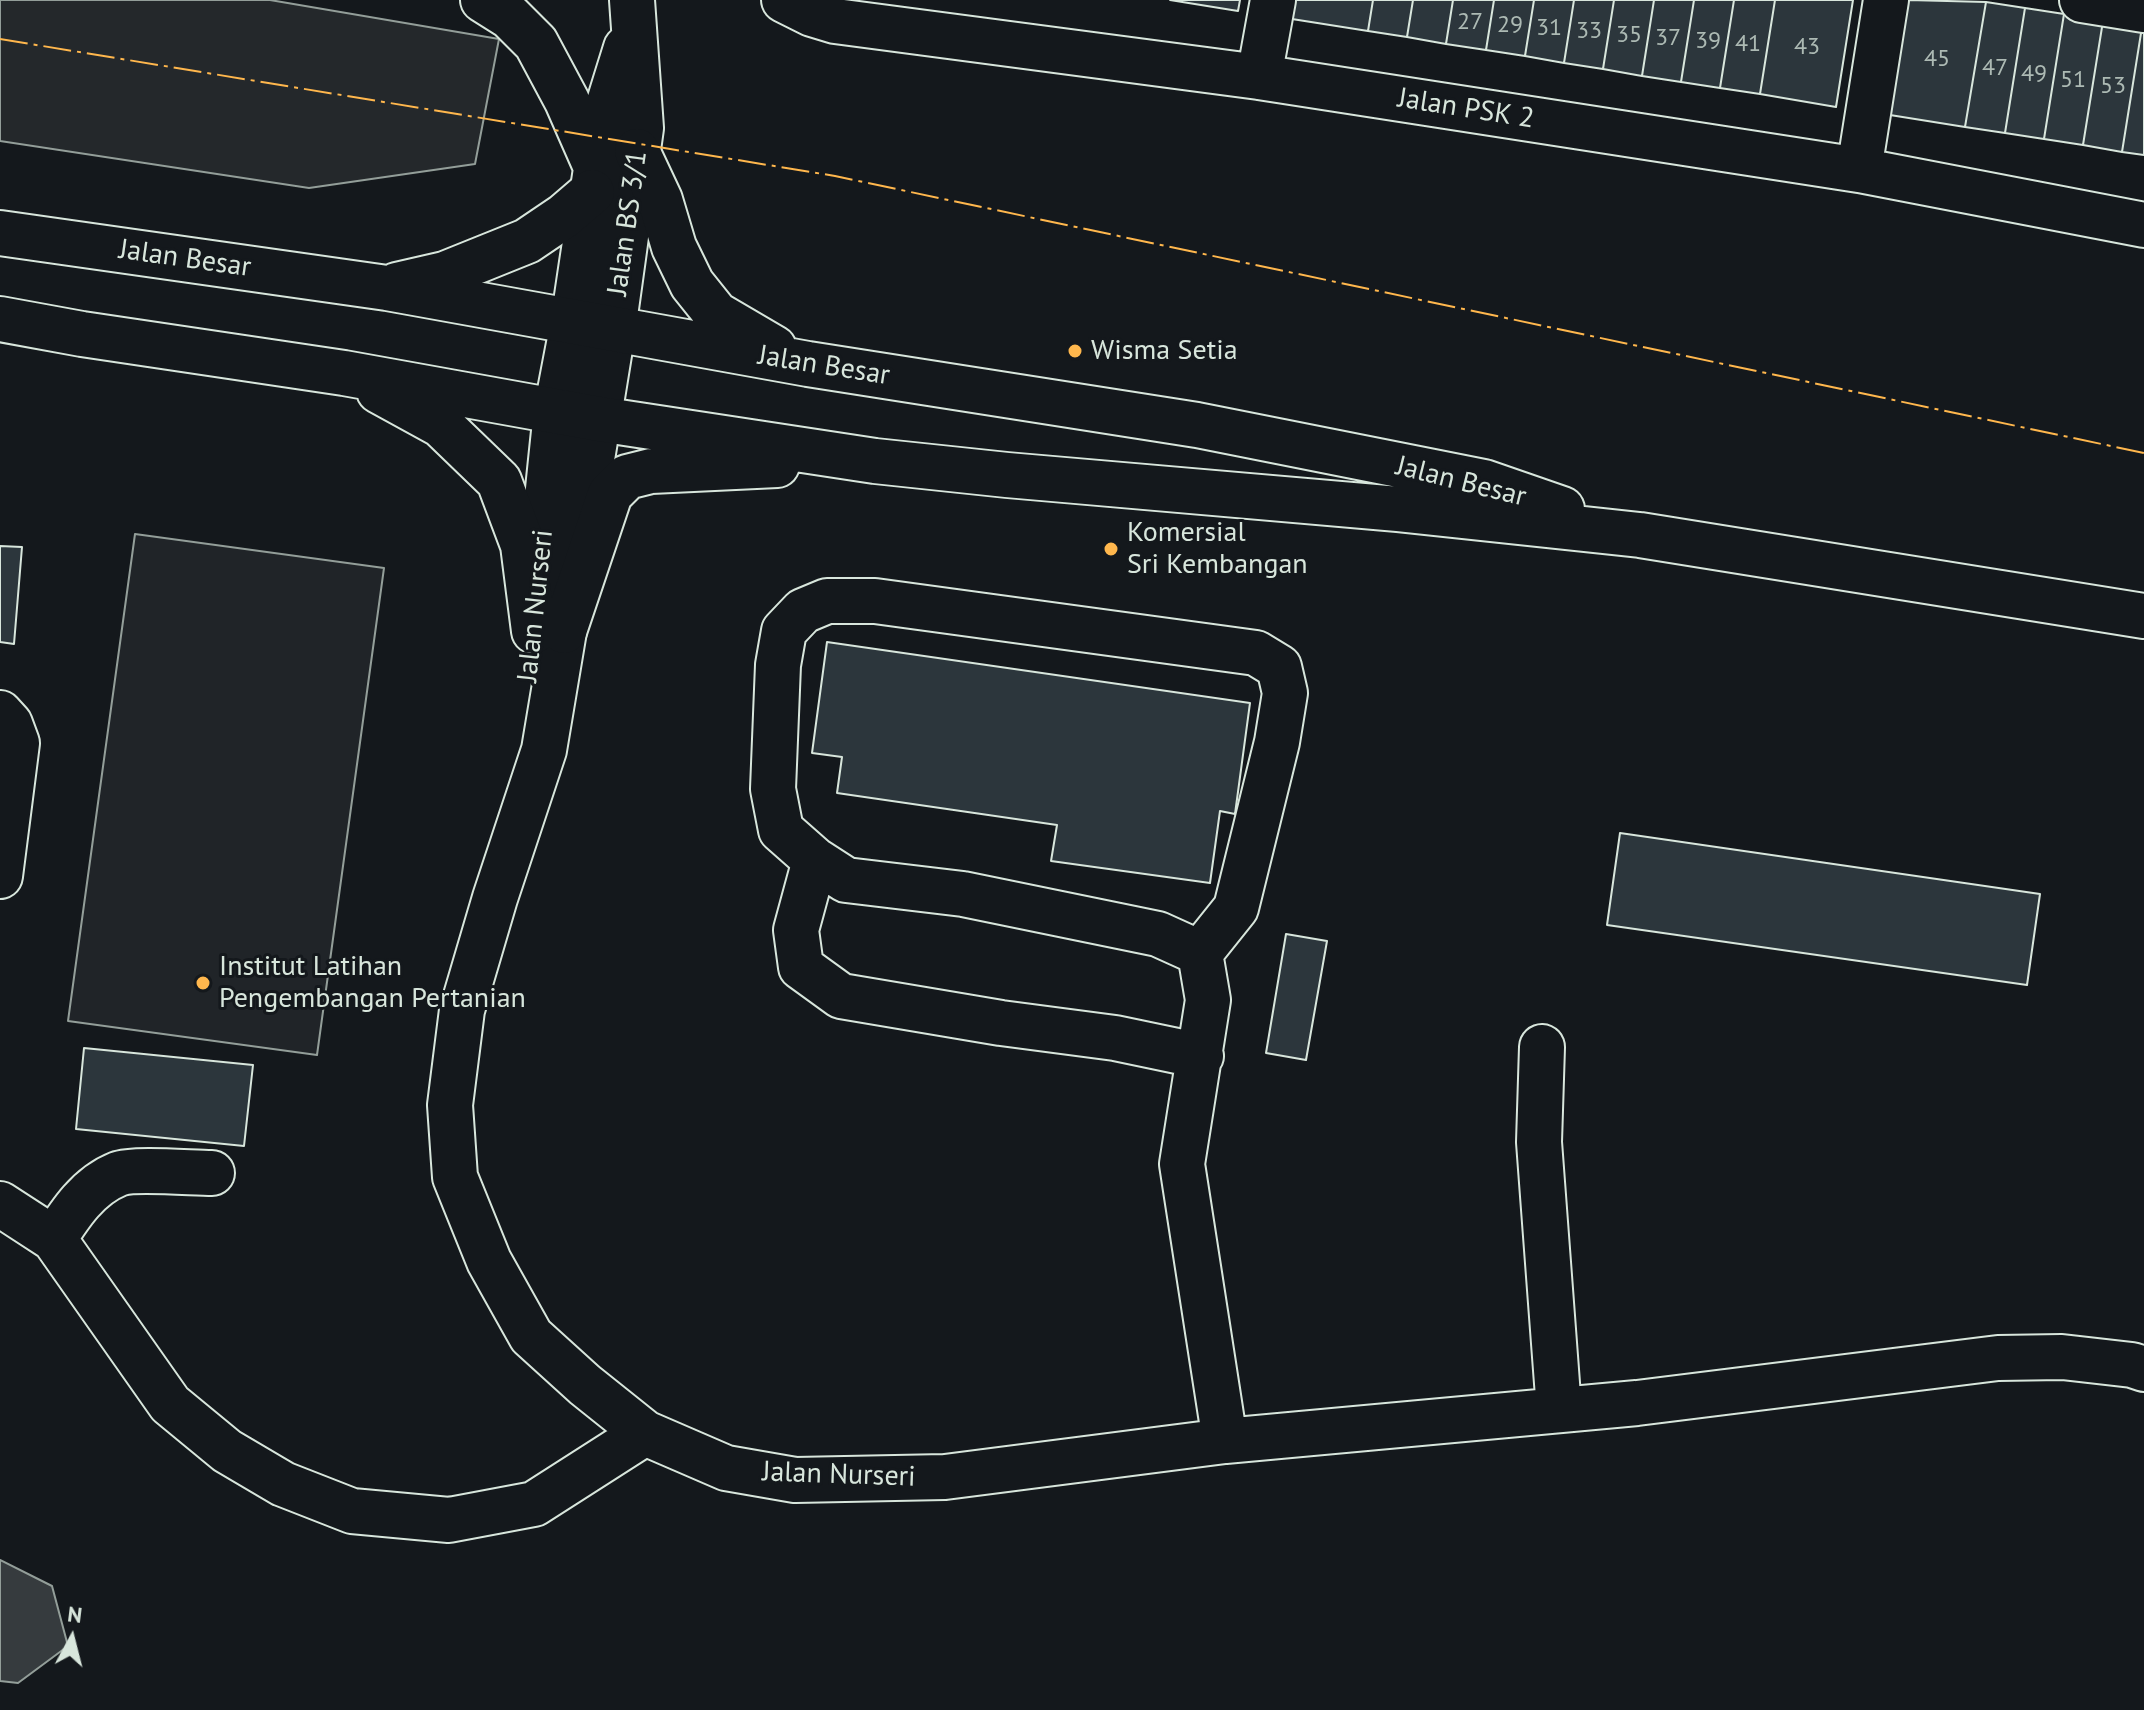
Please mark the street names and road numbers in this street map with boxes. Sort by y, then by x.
street label: Jalan PSK 2 [1396,82,1536,136]
street label: Jalan BS 3/1 [601,148,655,298]
street label: Jalan Besar [117,233,253,285]
street label: Jalan Besar [756,339,892,393]
street label: Jalan Besar [1393,450,1529,514]
street label: Jalan Nurseri [511,528,561,684]
street label: Jalan Nurseri [762,1456,916,1494]

